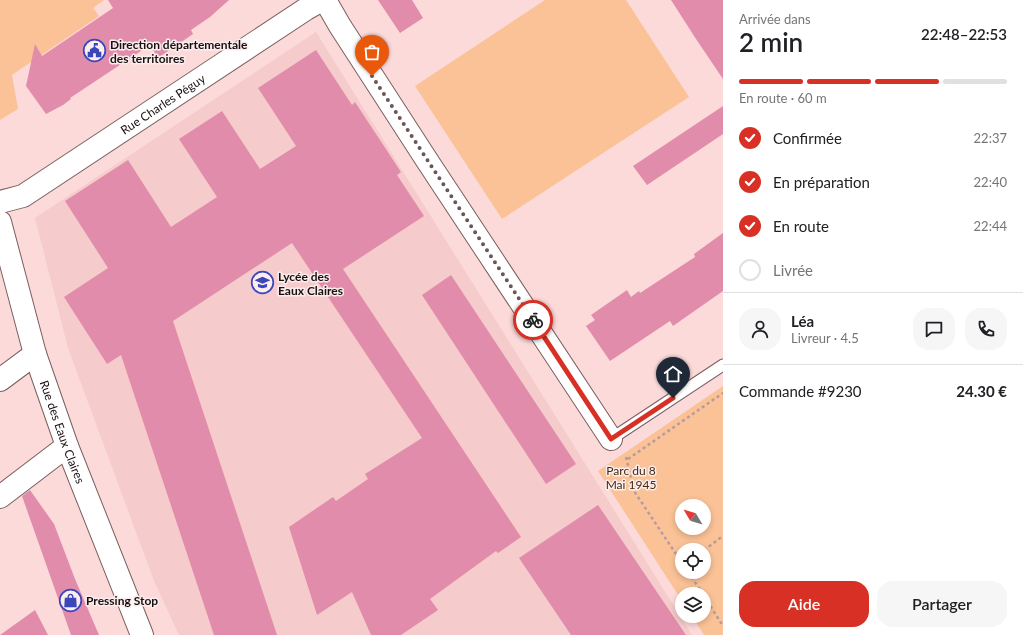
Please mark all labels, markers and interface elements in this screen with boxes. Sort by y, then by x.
text: Arrivée dans [739,11,811,27]
text: 22:48–22:53 [921,25,1007,43]
text: 2 min [739,26,803,58]
pin [355,35,389,76]
place label: Direction départementale des territoires [110,37,248,66]
public building icon: Direction départementale des territoires [82,38,108,64]
icon: bag [361,41,383,63]
street label: Rue Charles Péguy [117,70,208,137]
text: En route · 60 m [739,90,827,106]
icon: check [739,127,761,149]
text: Confirmée [773,129,842,147]
text: 22:37 [974,130,1007,146]
icon: check [739,171,761,193]
text: En préparation [773,173,870,191]
text: 22:40 [974,174,1007,190]
icon: check [739,215,761,237]
text: En route [773,217,829,235]
text: 22:44 [974,218,1007,234]
text: Livrée [773,261,813,279]
place label: Lycée des Eaux Claires [278,269,343,298]
school or university icon: Lycée des Eaux Claires [249,270,275,296]
courier [513,300,553,340]
button: person [739,308,781,350]
button: chat [913,308,955,350]
button: phone [965,308,1007,350]
icon: bike [522,309,544,331]
text: Léa [791,312,814,330]
text: Livreur · 4.5 [791,330,859,346]
pin [656,357,690,398]
icon: home [662,363,684,385]
street label: Rue des Eaux Claires [37,378,89,485]
text: Commande #9230 [739,382,862,400]
text: 24.30 € [956,382,1007,400]
park label: Parc du 8 Mai 1945 [606,463,656,492]
north arrow [675,499,711,535]
map controls [675,499,711,623]
button: locate [675,543,711,579]
button: Aide [739,581,869,627]
button: Partager [877,581,1007,627]
shop icon: Pressing Stop [57,587,83,613]
button: layers [675,587,711,623]
place label: Pressing Stop [86,593,158,608]

